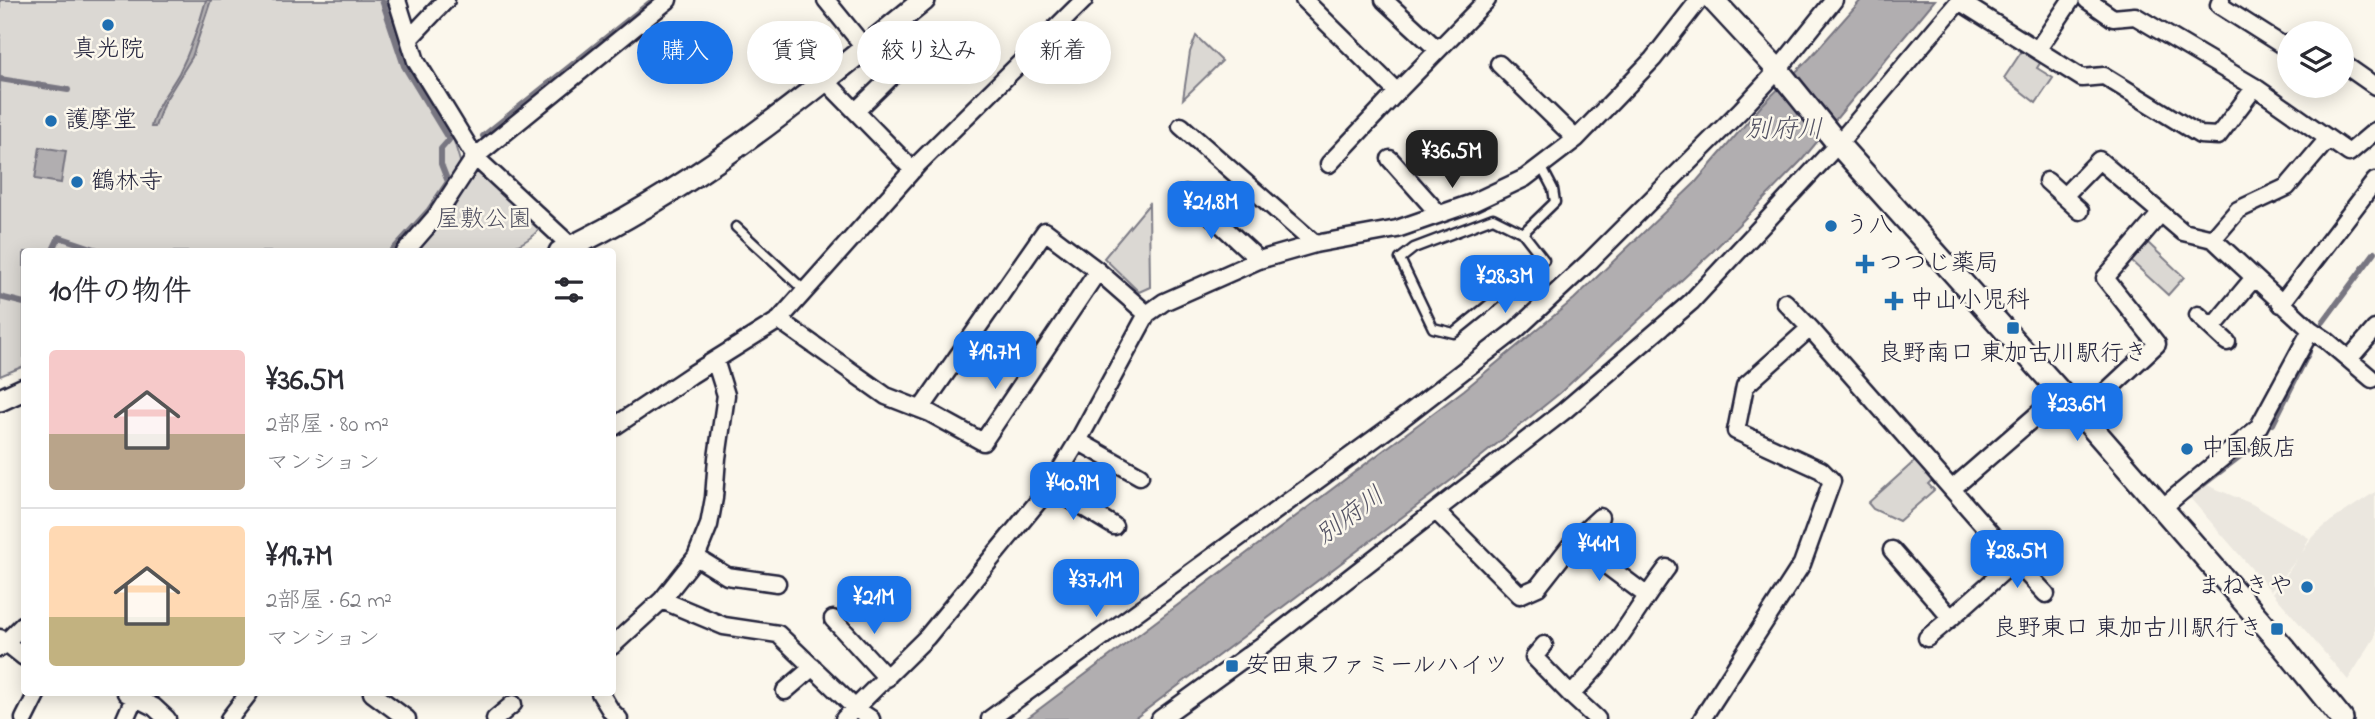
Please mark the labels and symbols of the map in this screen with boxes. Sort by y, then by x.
marker: 真光院 [100,17,116,33]
place label: 真光院 [72,33,144,68]
place label: 護摩堂 [65,104,137,139]
water label: 別府川 [1745,112,1823,150]
marker: 護摩堂 [43,113,59,129]
pin: ¥36.5M [1395,130,1509,190]
place label: 鶴林寺 [91,165,163,200]
marker: 鶴林寺 [69,174,85,190]
pin: ¥21.8M [1154,182,1268,241]
park label: 屋敷公園 [436,203,532,238]
place label: う八 [1845,209,1893,244]
marker: う八 [1823,218,1839,234]
place label: つつじ薬局 [1879,247,1999,282]
pin: ¥28.3M [1448,256,1562,315]
marker: つつじ薬局 [1857,256,1873,272]
place label: 中山小児科 [1910,284,2030,319]
marker: 中山小児科 [1884,291,1904,311]
marker: 良野南口 東加古川駅行き [2005,320,2021,336]
pin: ¥19.7M [938,332,1052,391]
place label: 良野南口 東加古川駅行き [1878,337,2148,372]
pin: ¥23.6M [2020,384,2134,443]
place label: 中国飯店 [2201,432,2297,467]
marker: 中国飯店 [2179,441,2195,457]
pin: ¥40.9M [1016,462,1130,522]
water label: 別府川 [1308,478,1394,556]
pin: ¥44M [1558,524,1640,583]
pin: ¥28.5M [1960,530,2074,590]
pin: ¥37.1M [1039,560,1153,619]
place label: まねきや [2197,570,2293,605]
pin: ¥21M [833,576,915,636]
marker: まねきや [2299,579,2315,595]
place label: 良野東口 東加古川駅行き [1993,612,2263,647]
marker: 良野東口 東加古川駅行き [2269,621,2285,637]
place label: 安田東ファミールハイツ [1246,649,1508,684]
marker: 安田東ファミールハイツ [1224,658,1240,674]

